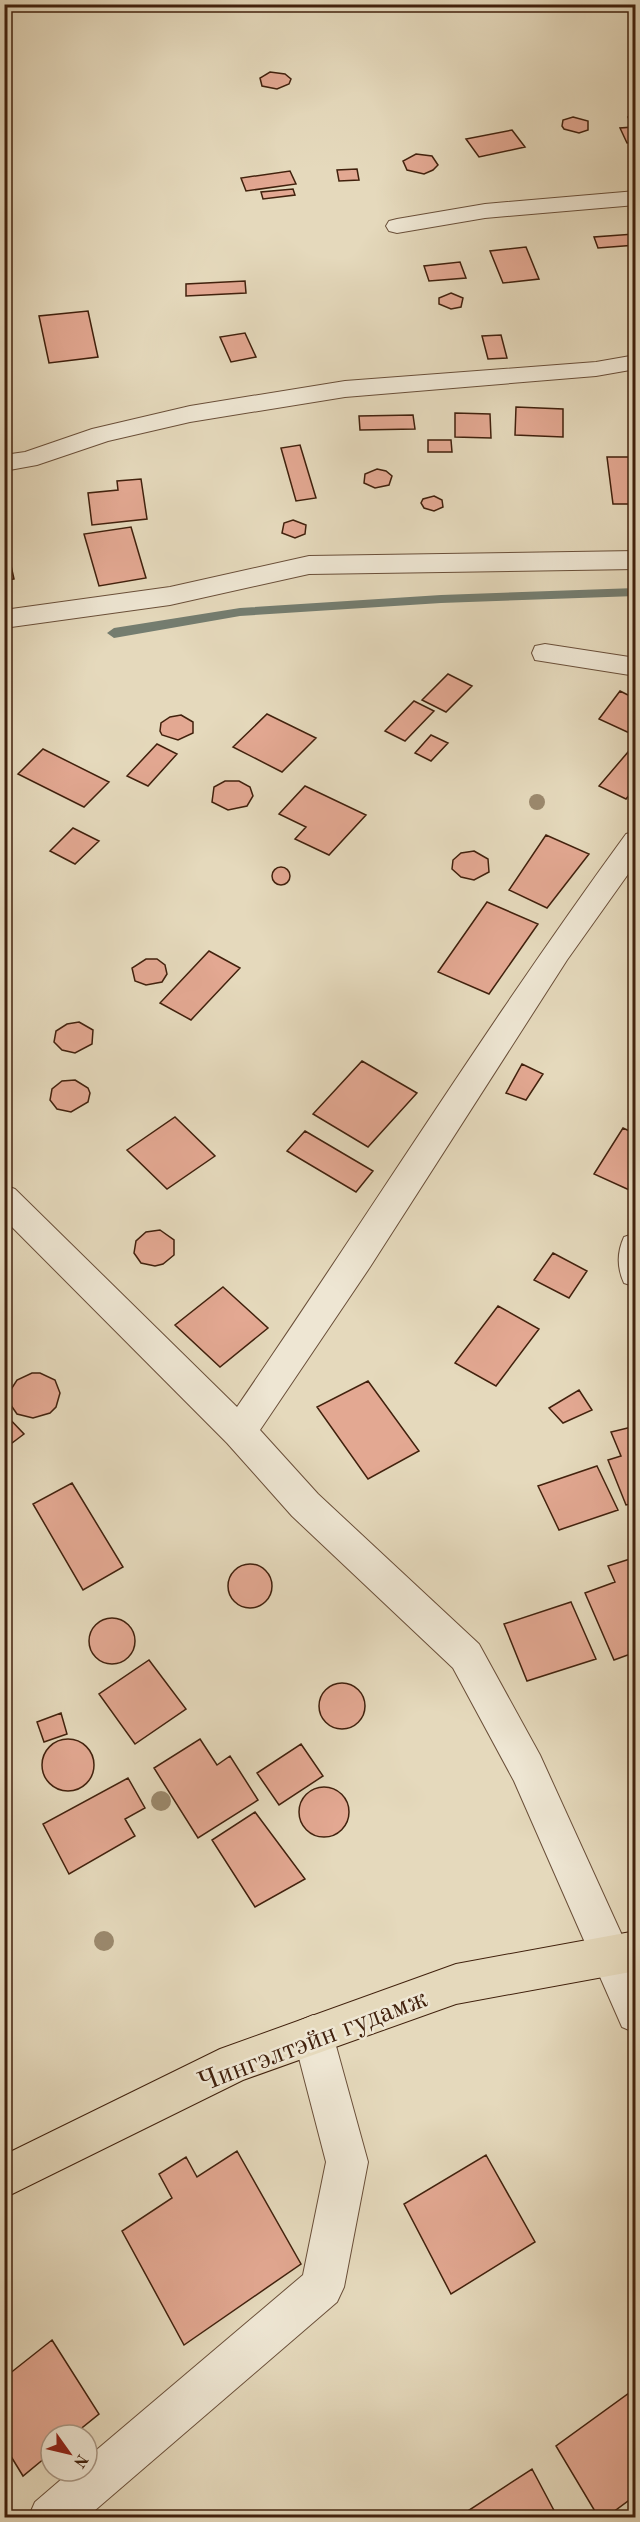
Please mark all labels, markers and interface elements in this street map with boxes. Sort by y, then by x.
street label: Чингэлтэйн гудамж [194,1985,432,2098]
north arrow [39,2423,99,2483]
text: N [69,2451,90,2470]

